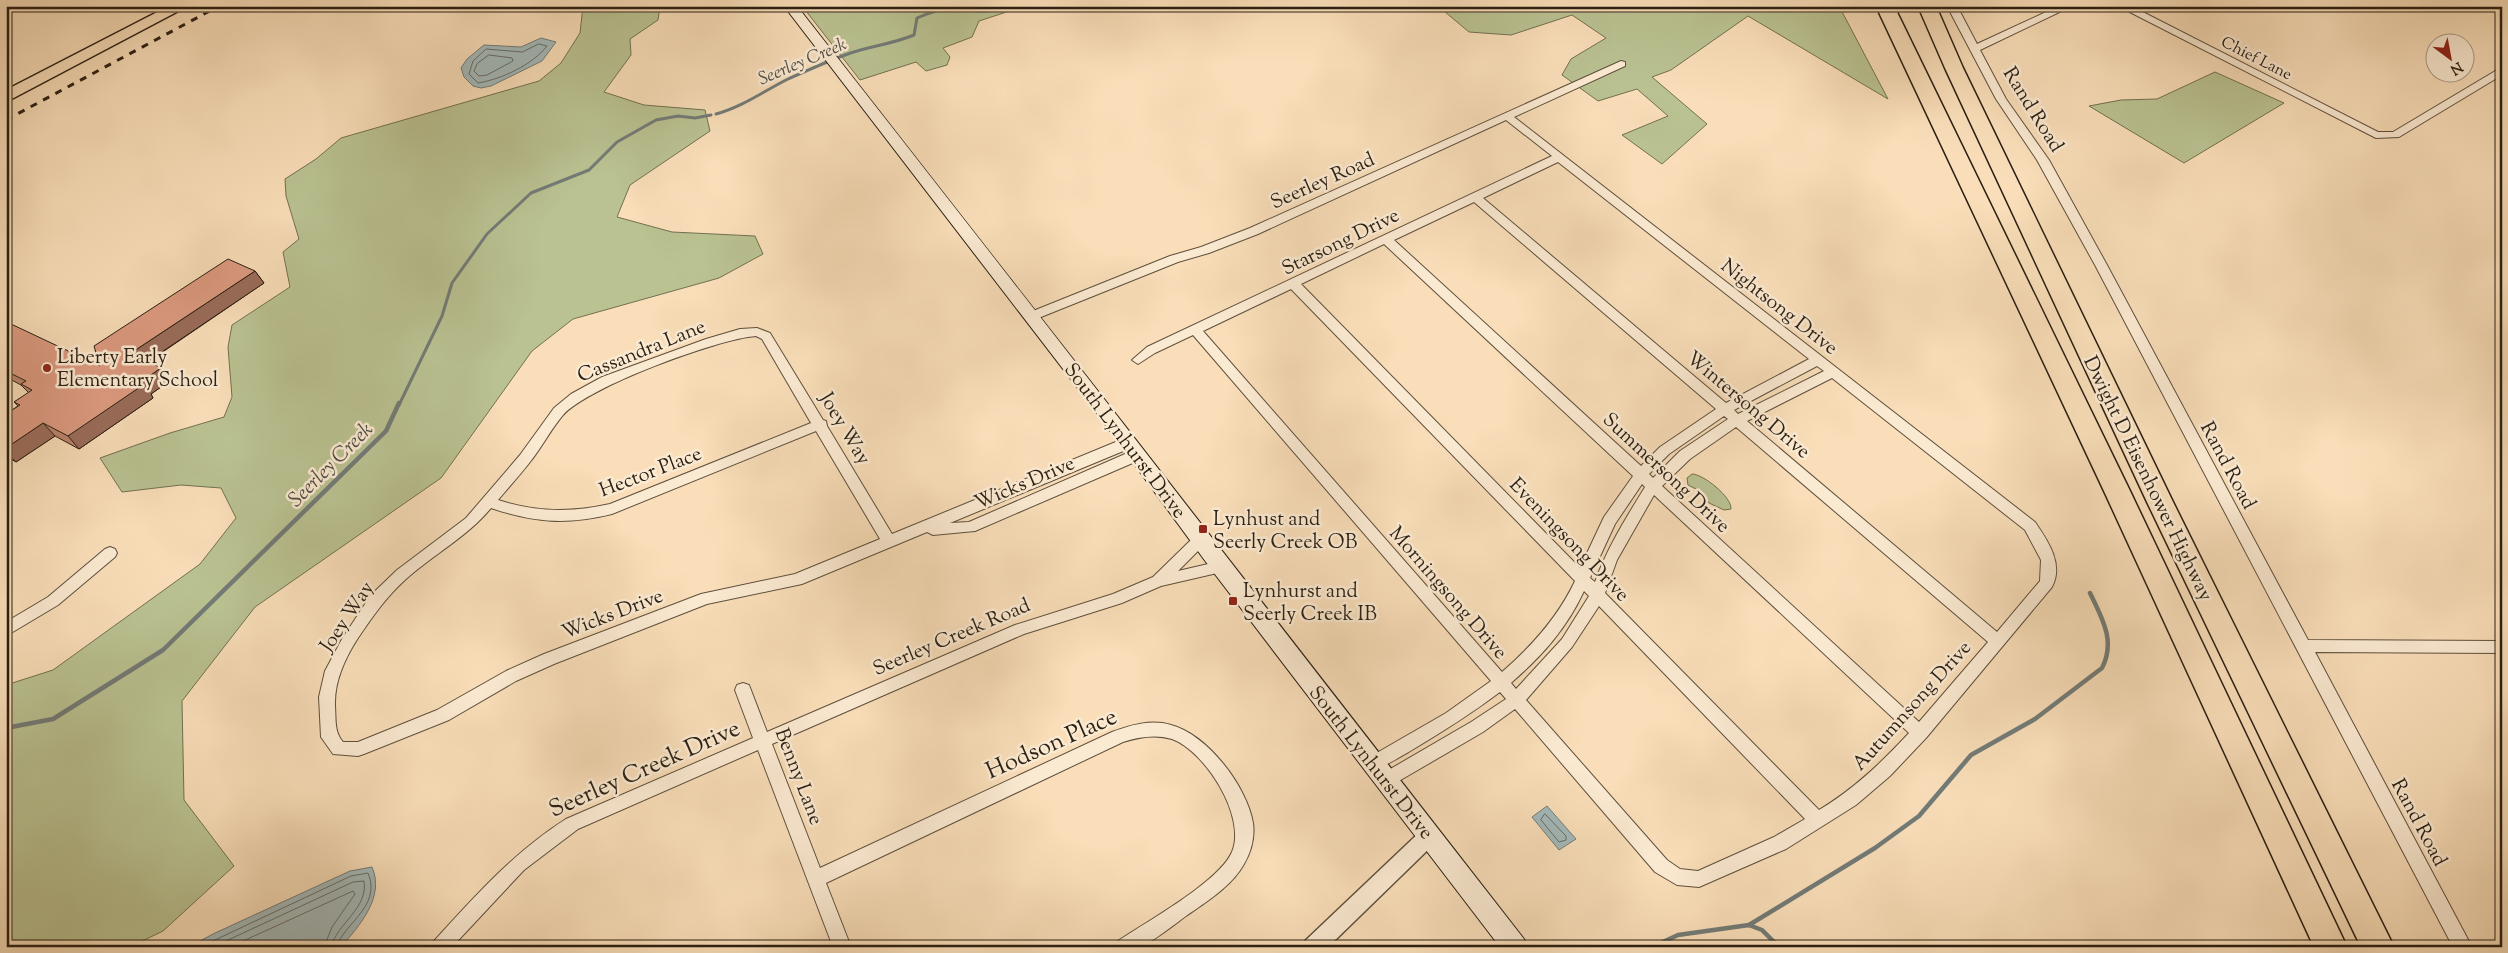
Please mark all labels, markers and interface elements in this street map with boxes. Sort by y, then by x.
street label: Chief Lane [2216,32,2295,87]
north arrow [2426,32,2476,82]
water label: Seerley Creek [755,33,851,93]
text: N [2446,56,2466,79]
street label: Rand Road [1994,62,2070,159]
street label: Seerley Road [1266,146,1380,218]
street label: Starsong Drive [1277,202,1405,284]
street label: Nightsong Drive [1714,253,1843,363]
street label: Cassandra Lane [573,313,710,391]
place label: Liberty Early Elementary School [57,344,219,396]
street label: Wintersong Drive [1679,345,1816,467]
street label: Dwight D Eisenhower Highway [2075,352,2219,607]
street label: South Lynhurst Drive [1056,358,1192,525]
marker: Liberty Early Elementary School [41,362,53,374]
street label: Joey Way [810,387,877,471]
street label: Summersong Drive [1595,407,1736,541]
water label: Seerley Creek [282,416,381,515]
street label: Rand Road [2192,417,2262,515]
street label: Hector Place [595,440,706,506]
street label: Wicks Drive [970,450,1080,518]
street label: Eveningsong Drive [1501,472,1635,609]
place label: Lynhust and Seerly Creek OB [1213,506,1358,558]
street label: Morningsong Drive [1381,521,1513,667]
marker: Lynhust and Seerly Creek OB [1197,523,1209,535]
street label: Joey Way [313,576,382,659]
place label: Lynhurst and Seerly Creek IB [1243,578,1377,630]
street label: Wicks Drive [558,583,668,648]
street label: Seerley Creek Road [869,592,1035,685]
marker: Lynhurst and Seerly Creek IB [1227,595,1239,607]
street label: Autumnsong Drive [1846,635,1979,778]
street label: South Lynhurst Drive [1301,680,1439,847]
street label: Hodson Place [981,701,1123,789]
street label: Seerley Creek Drive [544,712,746,827]
street label: Benny Lane [766,724,829,829]
street label: Rand Road [2383,774,2453,872]

